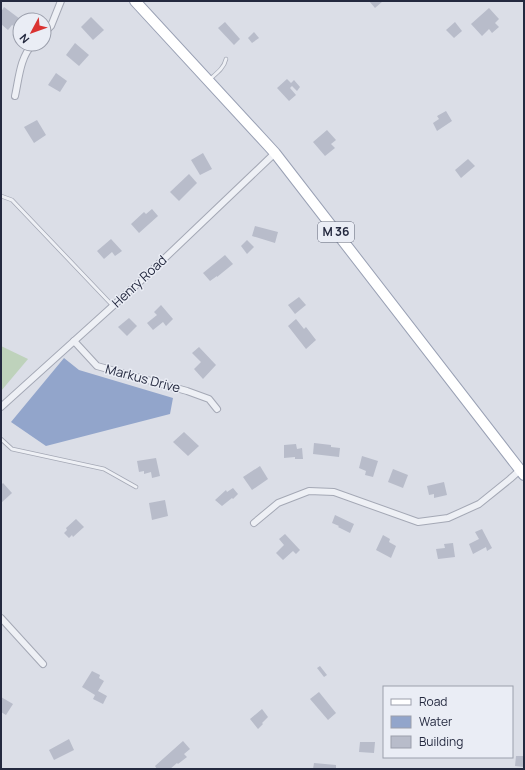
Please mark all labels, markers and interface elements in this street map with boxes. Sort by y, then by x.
north arrow [12,12,52,52]
text: N [16,31,32,47]
road number: M 36 [318,222,354,242]
street label: Henry Road [108,251,170,311]
street label: Markus Drive [104,359,183,397]
legend [383,686,513,758]
text: Road [419,693,447,710]
text: Water [419,713,453,730]
text: Building [419,733,463,750]

